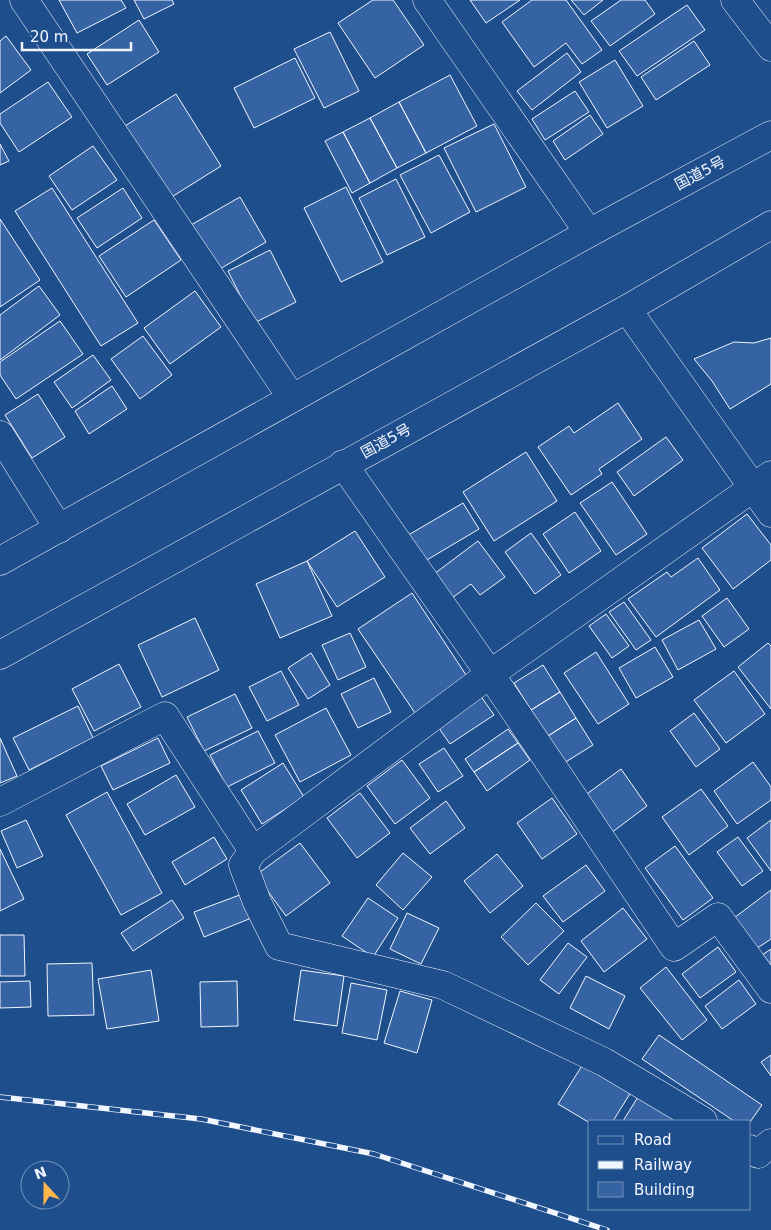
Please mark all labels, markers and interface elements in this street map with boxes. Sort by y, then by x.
scale bar [22,20,131,52]
text: 20 m [30,28,68,46]
street label: 国道5号 [672,152,728,194]
street label: 国道5号 [358,420,414,462]
legend [588,1120,751,1210]
text: Road [634,1131,672,1149]
text: Railway [634,1156,692,1174]
north arrow [20,1160,70,1210]
text: N [32,1163,49,1182]
text: Building [634,1181,695,1199]

